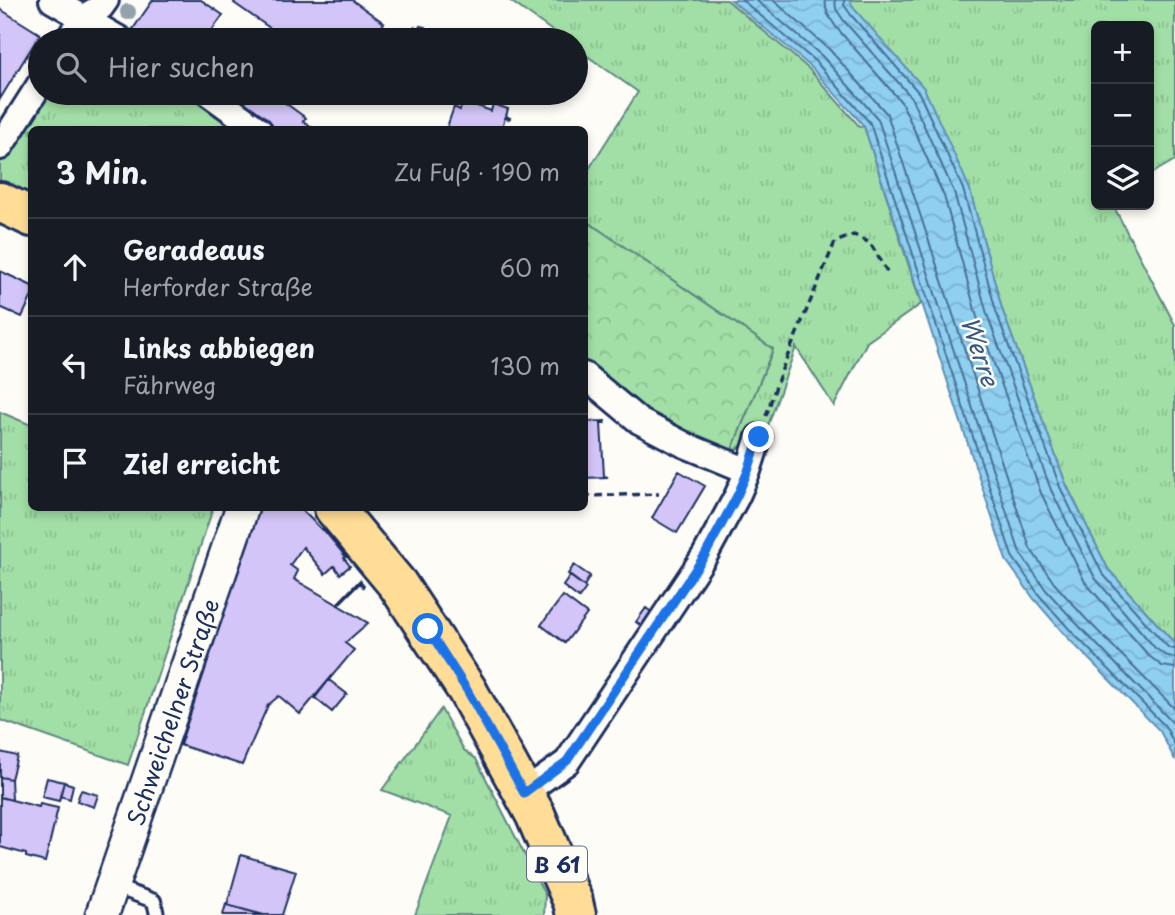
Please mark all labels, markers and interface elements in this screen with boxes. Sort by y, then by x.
map controls [1091,21,1154,210]
button: + [1091,21,1154,84]
search box [28,28,588,105]
text: Hier suchen [108,47,255,86]
icon: search [52,48,90,86]
button: − [1091,84,1154,147]
button: layers [1091,147,1154,210]
text: 3 Min. [56,149,148,194]
text: Zu Fuß · 190 m [394,154,560,189]
text: Geradeaus [123,230,265,269]
icon: ahead [56,248,94,286]
text: 60 m [500,250,560,285]
text: Herforder Straße [123,269,313,304]
water label: Werre [953,312,1009,392]
text: Links abbiegen [123,328,315,367]
icon: left [56,346,94,384]
text: 130 m [490,348,560,383]
text: Fährweg [123,367,216,402]
route end [743,421,774,452]
icon: arrive [56,444,94,482]
text: Ziel erreicht [123,444,281,483]
street label: Schweichelner Straße [117,593,227,830]
route start [412,613,443,644]
road number: B 61 [527,846,587,882]

